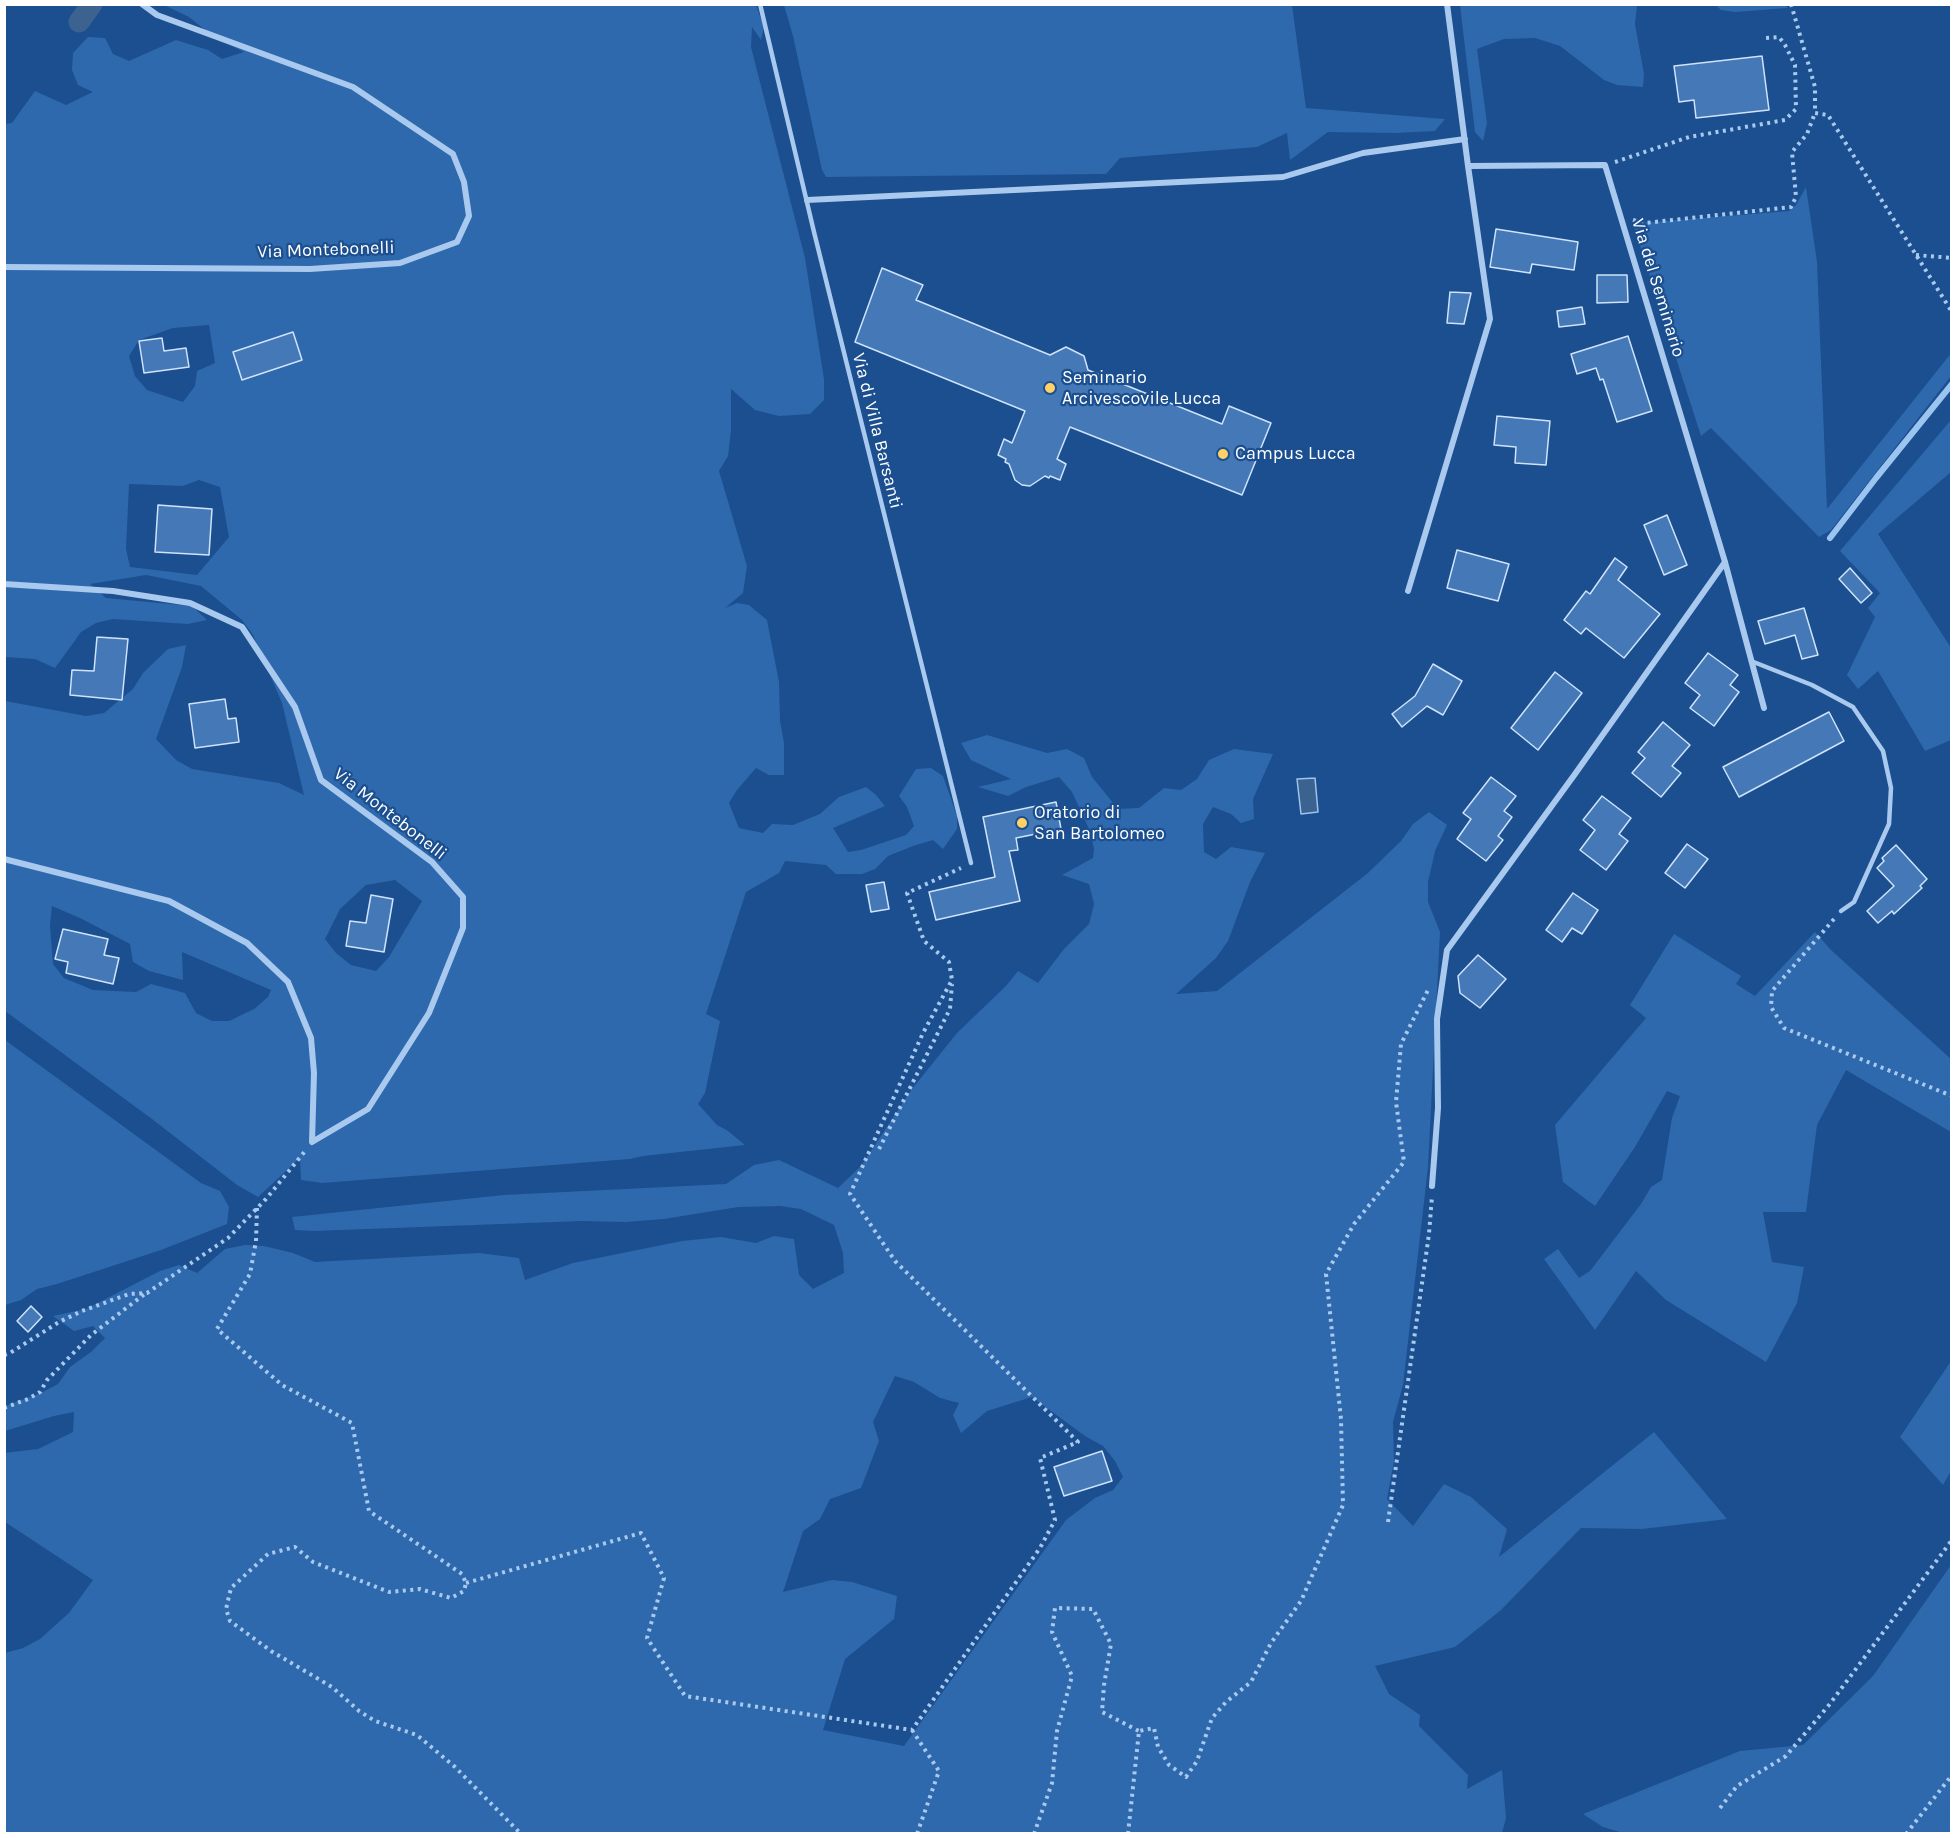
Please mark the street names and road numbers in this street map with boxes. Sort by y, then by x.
street label: Via del Seminario [1627,216,1689,360]
street label: Via Montebonelli [257,237,395,263]
street label: Via di Villa Barsanti [847,351,907,511]
street label: Via Montebonelli [329,763,451,865]

